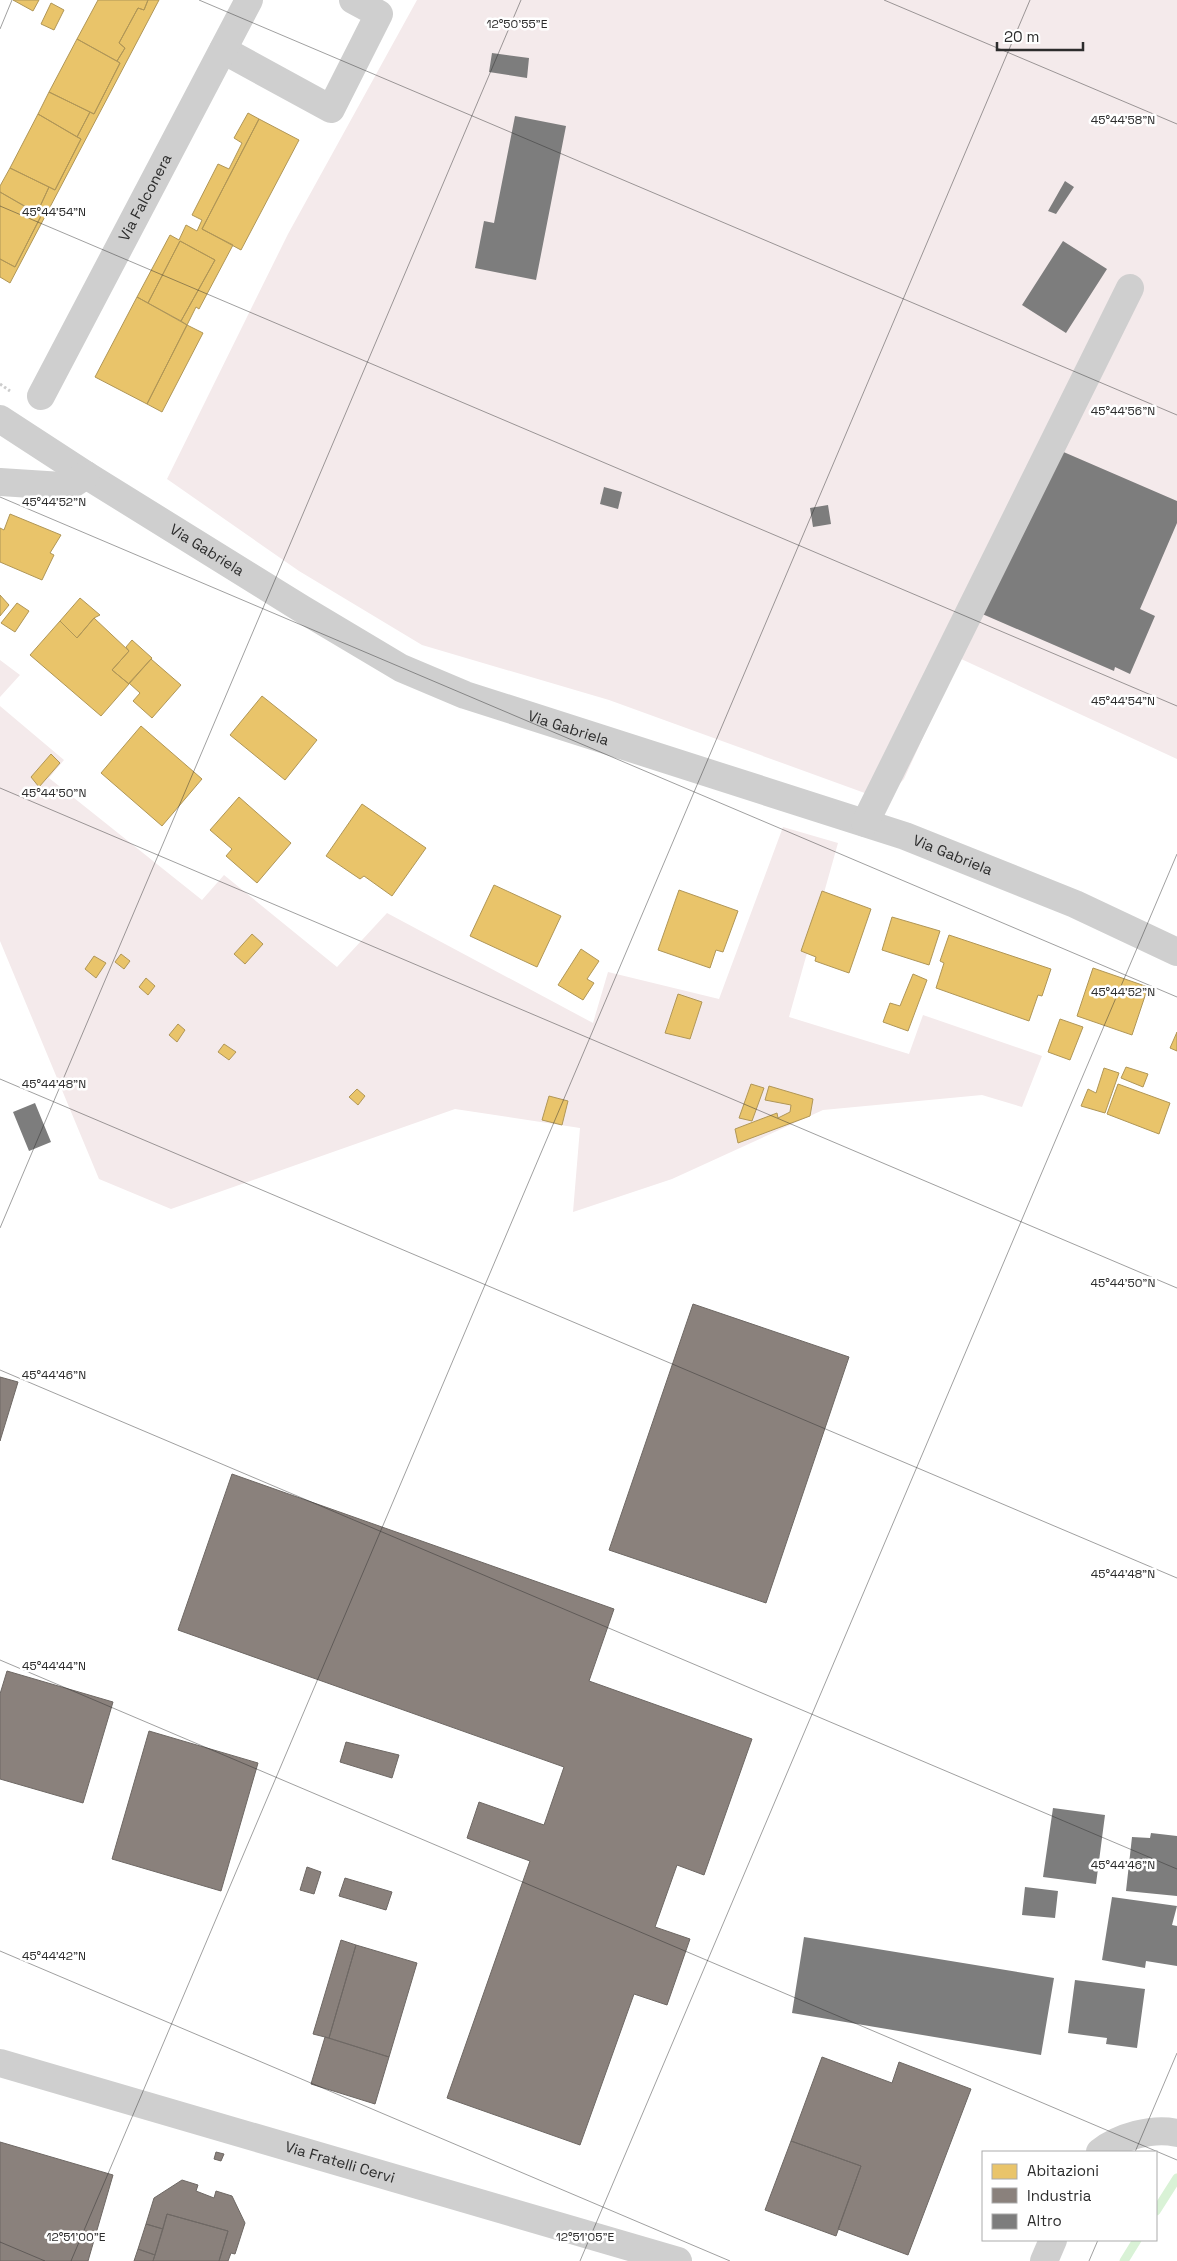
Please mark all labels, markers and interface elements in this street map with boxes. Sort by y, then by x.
text: 12°50'55"E [487,16,548,32]
scale bar [997,20,1083,52]
text: 20 m [1004,27,1039,46]
text: 45°44'58"N [1091,112,1155,128]
street label: Via Falconera [114,150,176,244]
text: 45°44'54"N [22,204,86,220]
text: 45°44'56"N [1091,403,1155,419]
text: 45°44'52"N [22,494,86,510]
street label: Via Gabriela [166,519,248,580]
text: 45°44'54"N [1091,693,1155,709]
street label: Via Gabriela [525,706,612,750]
text: 45°44'50"N [22,785,86,801]
street label: Via Gabriela [910,830,996,879]
text: 45°44'52"N [1091,984,1155,1000]
text: 45°44'48"N [22,1076,86,1092]
text: 45°44'50"N [1091,1275,1155,1291]
text: 45°44'46"N [22,1367,86,1383]
text: 45°44'48"N [1091,1566,1155,1582]
text: 45°44'44"N [22,1658,86,1674]
text: 45°44'46"N [1091,1857,1155,1873]
text: 45°44'42"N [22,1948,86,1964]
street label: Via Fratelli Cervi [283,2137,397,2187]
legend [982,2151,1157,2241]
text: Abitazioni [1027,2161,1099,2180]
text: Industria [1027,2186,1092,2205]
text: Altro [1027,2211,1062,2230]
text: 12°51'00"E [46,2229,106,2245]
text: 12°51'05"E [556,2229,615,2245]

